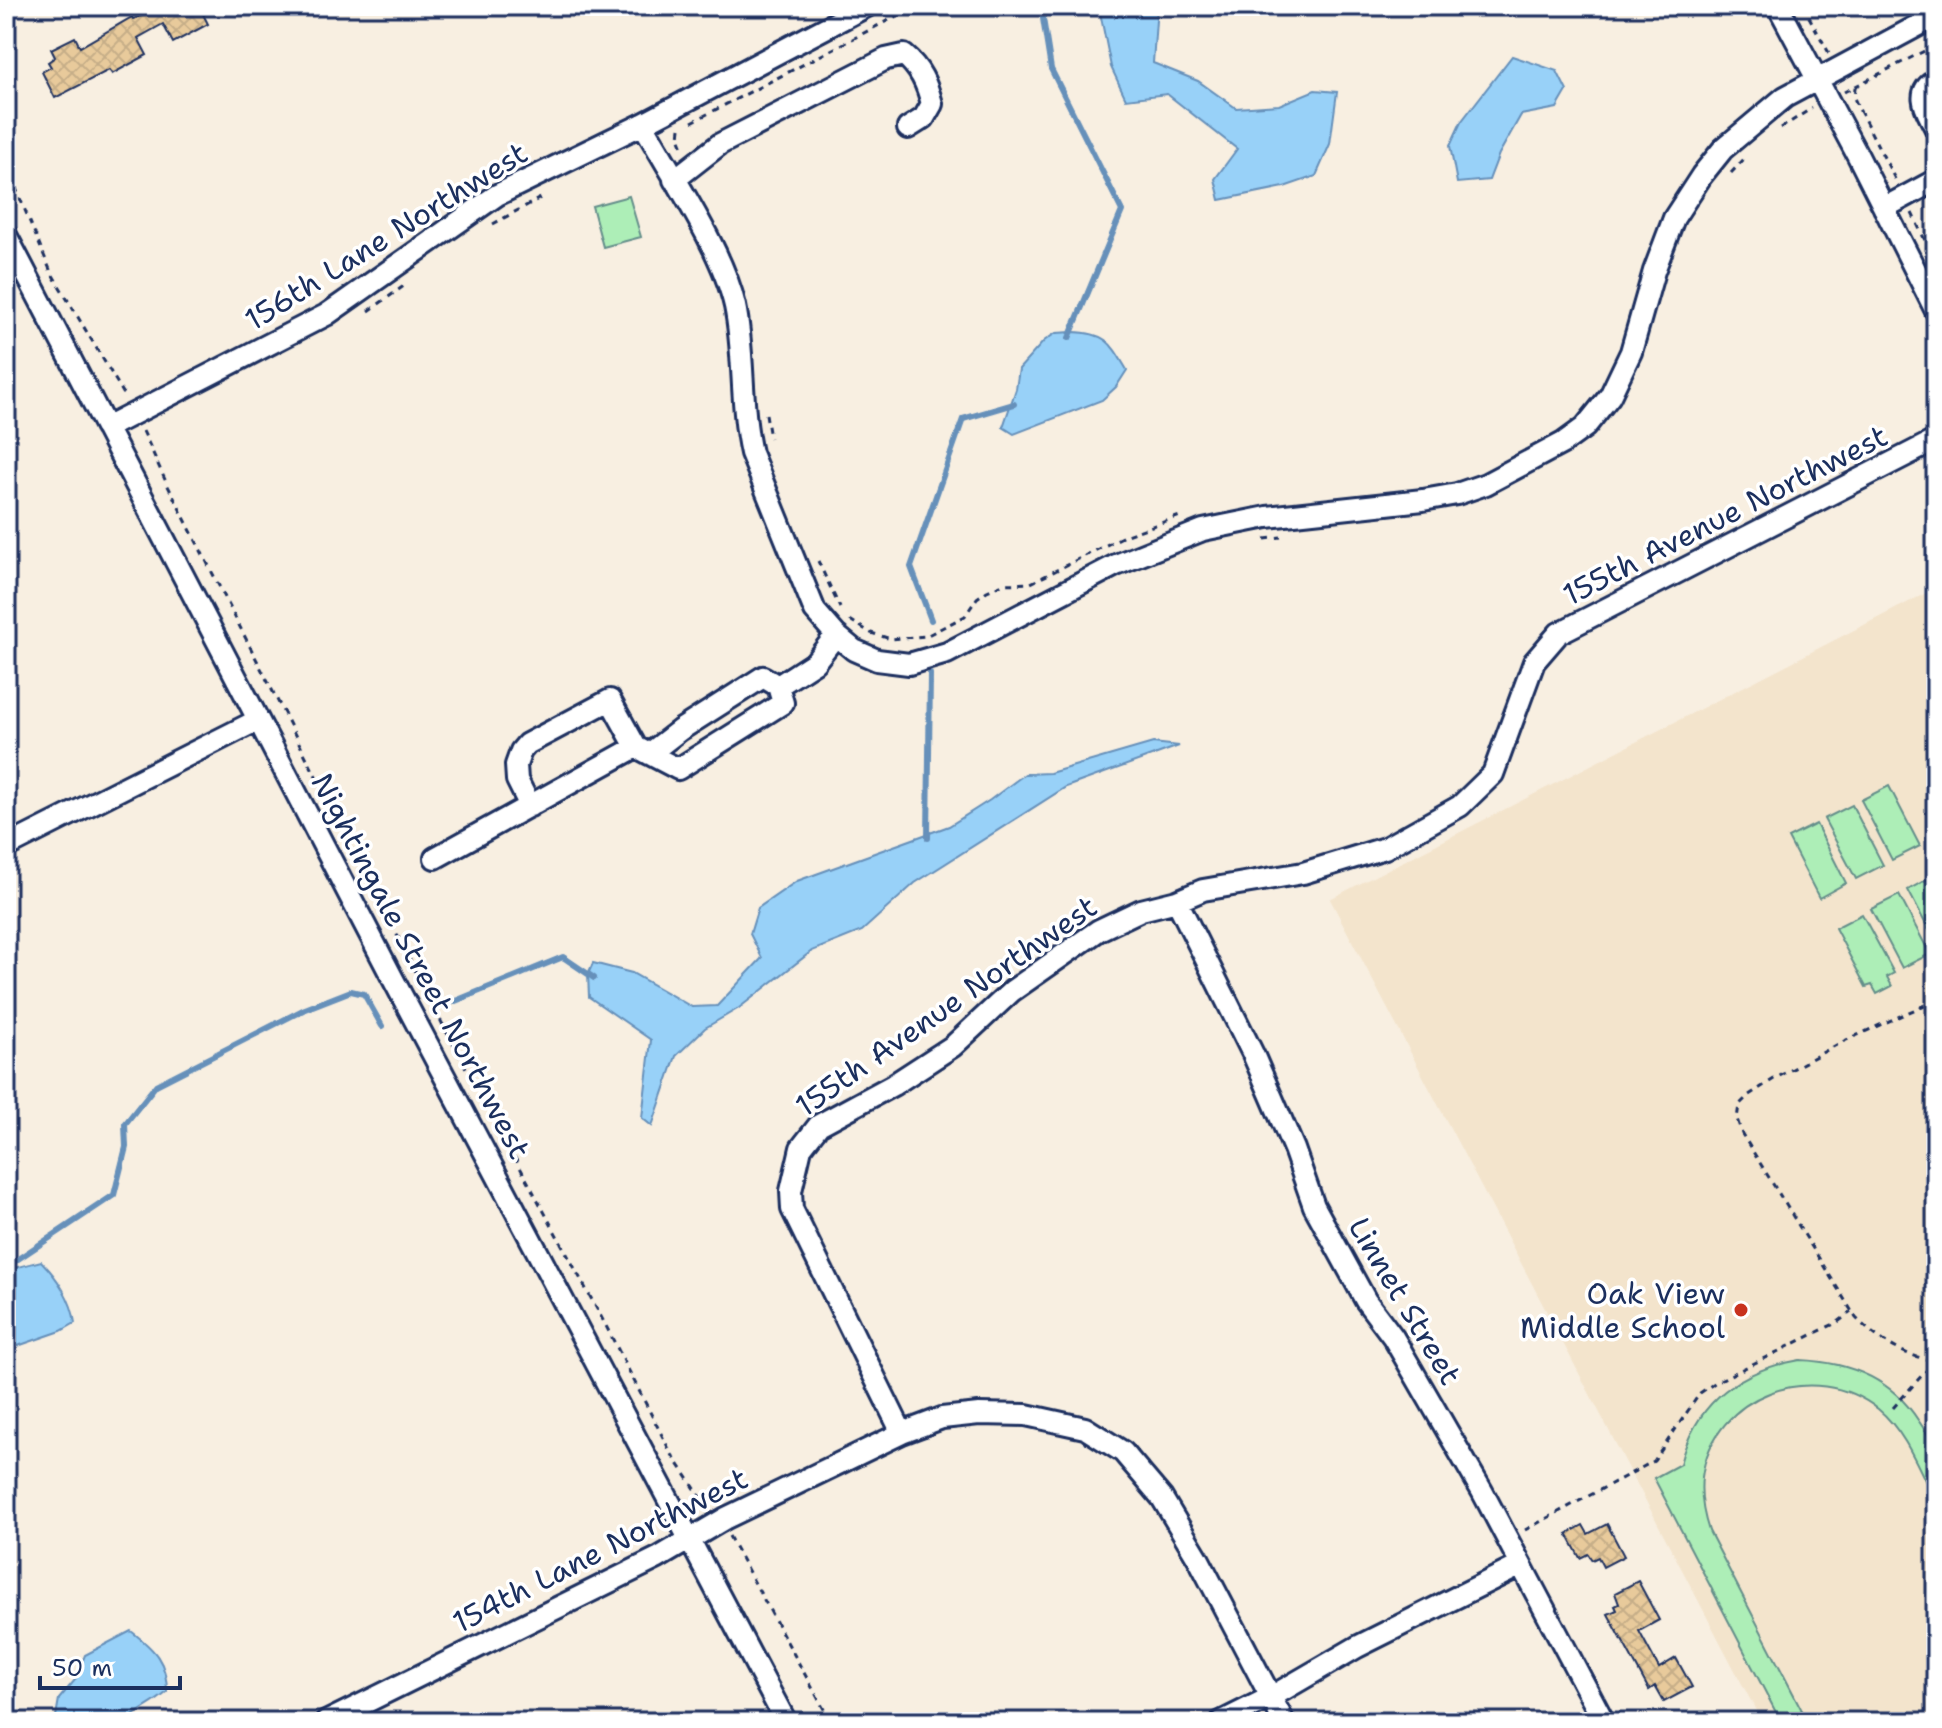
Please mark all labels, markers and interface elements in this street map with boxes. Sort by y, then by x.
street label: 156th Lane Northwest [237,132,535,340]
street label: 155th Avenue Northwest [1556,415,1894,615]
street label: Nightingale Street Northwest [302,766,540,1166]
street label: 155th Avenue Northwest [787,886,1105,1126]
street label: Linnet Street [1339,1210,1471,1392]
place label: Oak View Middle School [1520,1273,1725,1348]
marker: Oak View Middle School [1732,1301,1750,1319]
street label: 154th Lane Northwest [445,1458,755,1642]
scale bar [40,1640,180,1690]
text: 50 m [52,1652,112,1684]

